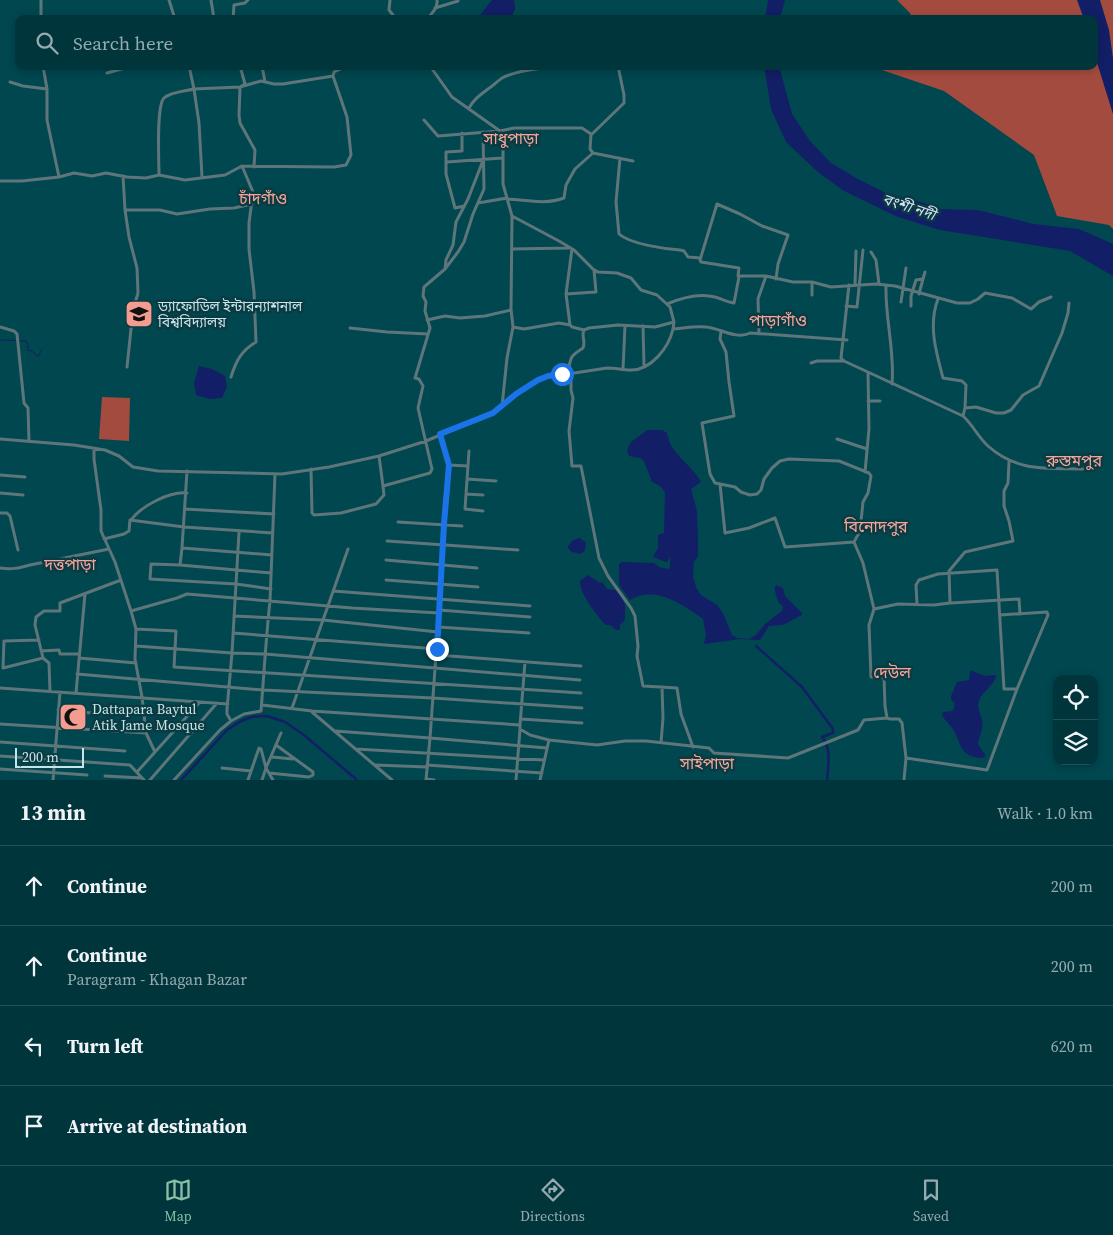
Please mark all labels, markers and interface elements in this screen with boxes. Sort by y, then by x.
search box [15,15,1098,70]
icon: search [33,29,61,57]
text: Search here [73,30,173,56]
district label: সাধুপাড়া [482,127,539,149]
district label: চাঁদগাঁও [238,187,287,209]
water label: বংশী নদী [880,188,941,226]
place label: ড্যাফোডিল ইন্টারন্যাশনাল বিশ্ববিদ্যালয় [157,296,303,332]
school or university icon: ড্যাফোডিল ইন্টারন্যাশনাল বিশ্ববিদ্যালয় [124,299,154,329]
district label: পাড়াগাঁও [749,309,807,331]
route start [551,363,574,386]
district label: রুস্তমপুর [1045,449,1102,471]
district label: বিনোদপুর [843,515,908,537]
district label: দত্তপাড়া [43,553,97,575]
route end [426,638,449,661]
district label: দেউল [873,661,911,683]
map controls [1053,675,1098,765]
button: locate [1053,675,1098,720]
place label: Dattapara Baytul Atik Jame Mosque [92,699,205,735]
mosque icon: Dattapara Baytul Atik Jame Mosque [58,702,88,732]
button: layers [1053,720,1098,765]
scale bar [15,745,84,768]
text: 200 m [22,747,59,767]
district label: সাইপাড়া [679,752,735,774]
text: 13 min [20,798,86,827]
text: Walk · 1.0 km [997,802,1093,824]
icon: ahead [20,872,48,900]
text: Continue [67,873,147,899]
text: 200 m [1051,875,1093,897]
text: Continue [67,942,147,968]
icon: ahead [20,952,48,980]
text: 200 m [1051,955,1093,977]
text: Paragram - Khagan Bazar [67,968,247,990]
icon: left [20,1032,48,1060]
text: Turn left [67,1033,143,1059]
text: 620 m [1051,1035,1093,1057]
icon: arrive [20,1112,48,1140]
text: Arrive at destination [67,1113,247,1139]
tab: Map [164,1176,192,1226]
tab: Directions [520,1176,585,1226]
tab: Saved [913,1176,949,1226]

